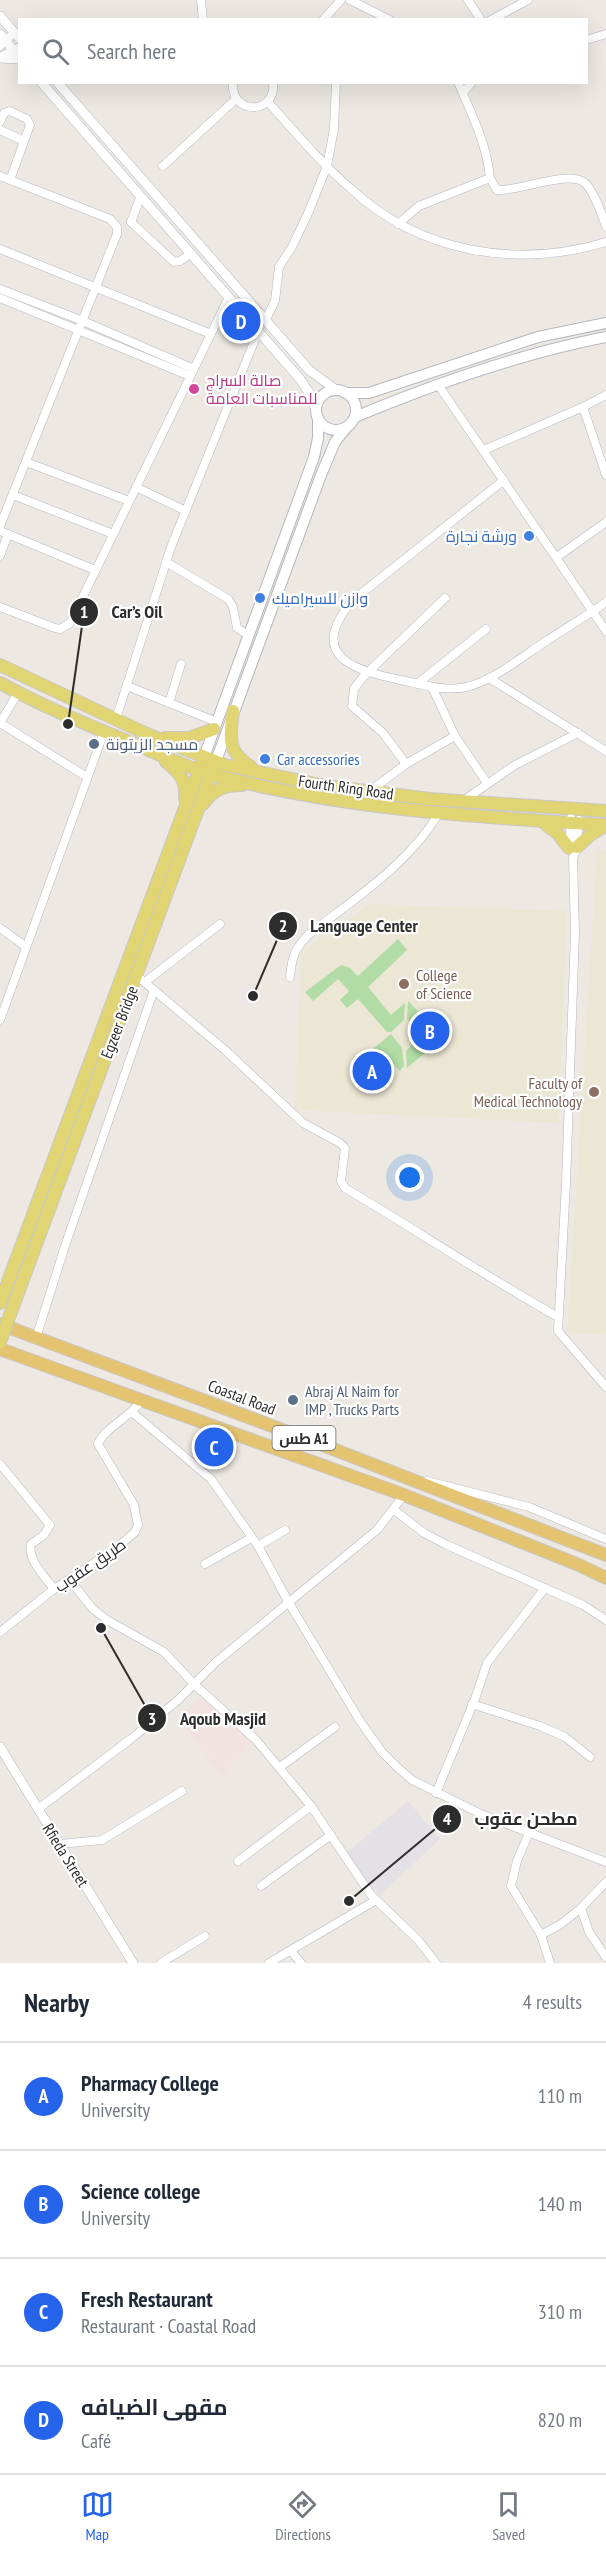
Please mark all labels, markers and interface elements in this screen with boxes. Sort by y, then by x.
search box [18,18,588,84]
icon: search [39,35,72,68]
text: Search here [87,37,176,65]
pin: D [222,298,260,344]
place label: صالة السراج للمناسبات العامة [206,370,317,408]
marker: صالة السراج للمناسبات العامة [187,382,201,396]
place label: ورشة نجارة [446,526,517,546]
marker: ورشة نجارة [522,529,536,543]
place label: وازن للسيراميك [272,588,368,609]
marker: وازن للسيراميك [253,591,267,605]
callout: Car’s Oil [69,594,175,630]
text: 1 [80,600,88,623]
text: Car’s Oil [111,600,163,623]
place label: مسجد الزيتونة [106,734,198,754]
marker: مسجد الزيتونة [87,737,101,751]
place label: Car accessories [277,749,360,769]
marker: Car accessories [258,752,272,766]
street label: Fourth Ring Road [297,770,395,804]
callout: Language Center [268,908,429,944]
text: 2 [279,914,287,937]
text: Language Center [310,914,418,937]
place label: College of Science [416,965,472,1003]
marker: College of Science [397,977,411,991]
street label: Egzeer Bridge [96,983,142,1061]
pin: B [410,1008,450,1054]
pin: A [352,1048,392,1094]
place label: Faculty of Medical Technology [474,1073,583,1111]
marker: Faculty of Medical Technology [587,1085,601,1099]
your location [395,1163,424,1192]
street label: Coastal Road [205,1375,279,1419]
place label: Abraj Al Naim for IMP , Trucks Parts [305,1381,400,1419]
marker: Abraj Al Naim for IMP , Trucks Parts [286,1393,300,1407]
pin: C [194,1424,234,1470]
road number: طس A1 [272,1426,336,1450]
street label: طريق عقوب [51,1534,130,1597]
callout: Aqoub Masjid [137,1700,278,1736]
text: 3 [148,1707,156,1730]
text: Aqoub Masjid [179,1707,266,1730]
callout: مطحن عقوب [432,1801,589,1837]
text: 4 [443,1807,452,1830]
text: مطحن عقوب [474,1807,578,1830]
street label: Rfieda Street [39,1820,94,1891]
text: Nearby [24,1986,89,2019]
text: 4 results [523,1989,582,2015]
text: Pharmacy College [81,2069,219,2097]
text: A [38,2083,49,2109]
text: 110 m [538,2083,582,2109]
text: University [81,2097,150,2123]
text: Science college [81,2177,200,2205]
text: B [39,2191,48,2217]
text: 140 m [538,2191,582,2217]
text: University [81,2205,150,2231]
text: Fresh Restaurant [81,2285,213,2313]
text: C [39,2299,48,2325]
text: 310 m [538,2299,582,2325]
text: Restaurant · Coastal Road [81,2313,256,2339]
text: مقهى الضيافه [81,2393,228,2421]
text: D [38,2407,49,2433]
text: 820 m [538,2407,582,2433]
text: Café [81,2428,111,2454]
tab: Map [81,2488,114,2544]
tab: Directions [275,2488,331,2544]
tab: Saved [492,2488,525,2544]

